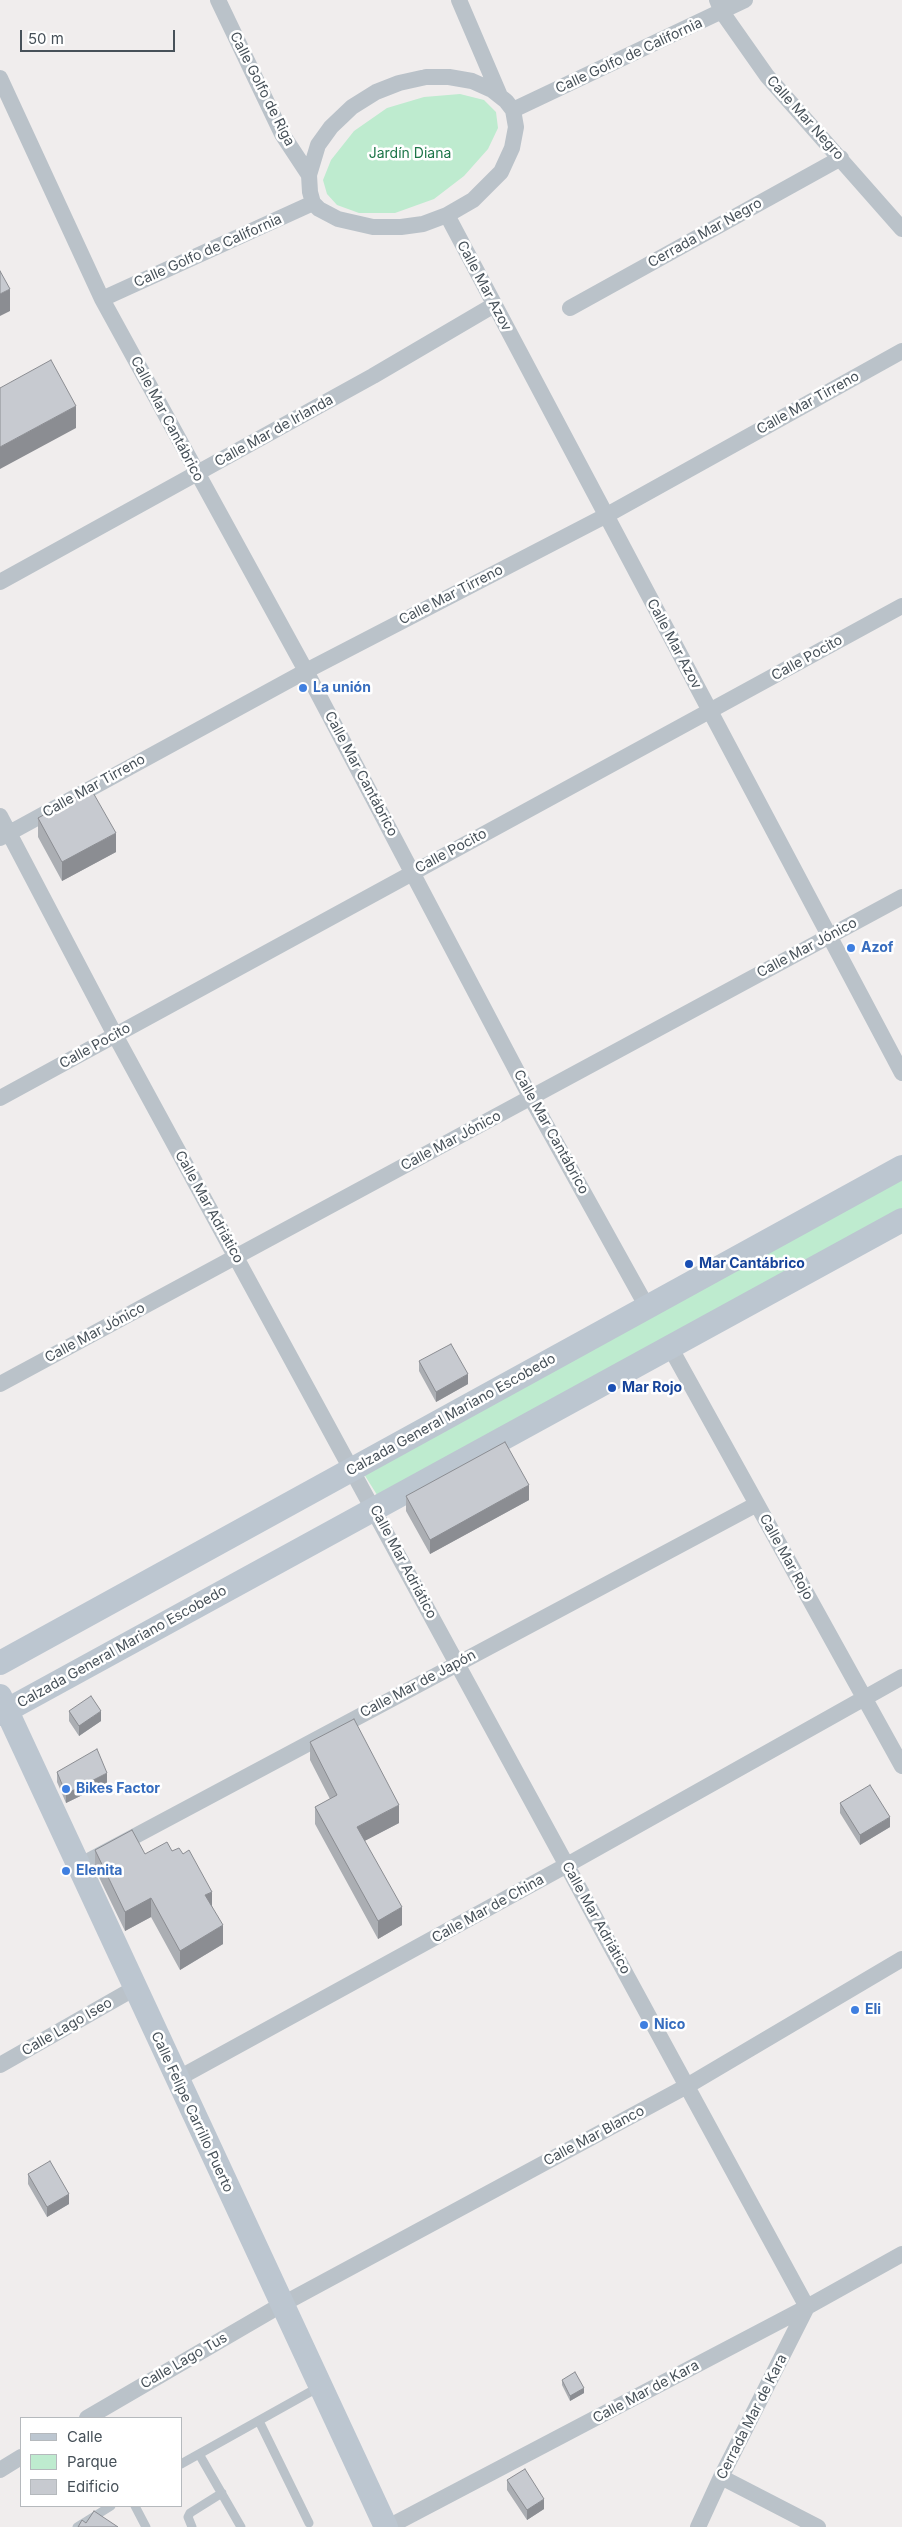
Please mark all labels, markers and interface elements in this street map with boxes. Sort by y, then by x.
street label: Calle Golfo de California [553,15,705,97]
scale bar [22,20,178,52]
text: 50 m [28,29,64,48]
street label: Calle Golfo de Riga [226,29,298,149]
street label: Calle Mar Negro [763,72,847,164]
park label: Jardín Diana [369,146,451,162]
street label: Cerrada Mar Negro [645,195,765,271]
street label: Calle Golfo de California [131,211,285,291]
street label: Calle Mar Azov [453,238,515,334]
street label: Calle Mar Cantábrico [127,354,207,484]
street label: Calle Mar Tirreno [754,368,862,438]
street label: Calle Mar de Irlanda [212,392,336,470]
street label: Calle Mar Tirreno [396,562,506,628]
street label: Calle Mar Azov [643,596,705,692]
street label: Calle Pocito [769,632,845,684]
place label: La unión [313,680,371,696]
marker: La unión [297,682,309,694]
street label: Calle Mar Cantábrico [321,709,401,839]
street label: Calle Mar Tirreno [40,751,148,821]
street label: Calle Pocito [412,825,490,877]
street label: Calle Mar Jónico [754,914,860,982]
place label: Azof [861,940,893,956]
marker: Azof [845,942,857,954]
street label: Calle Pocito [57,1020,133,1072]
street label: Calle Mar Cantábrico [510,1067,592,1197]
street label: Calle Mar Jónico [398,1107,504,1175]
street label: Calle Mar Adriático [171,1148,247,1266]
place label: Mar Cantábrico [699,1256,805,1272]
marker: Mar Cantábrico [683,1258,695,1270]
street label: Calle Mar Jónico [42,1299,148,1367]
street label: Calzada General Mariano Escobedo [343,1350,559,1480]
place label: Mar Rojo [622,1380,682,1396]
marker: Mar Rojo [606,1382,618,1394]
street label: Calle Mar Adriático [366,1502,440,1622]
street label: Calle Mar Rojo [755,1511,817,1603]
street label: Calzada General Mariano Escobedo [14,1582,230,1712]
street label: Calle Mar de Japón [357,1646,479,1722]
place label: Bikes Factor [76,1781,160,1797]
marker: Bikes Factor [60,1783,72,1795]
street label: Calle Mar Adriático [558,1859,634,1977]
place label: Elenita [76,1863,122,1879]
marker: Elenita [60,1865,72,1877]
street label: Calle Mar de China [429,1871,547,1947]
street label: Calle Lago Iseo [19,1994,115,2060]
place label: Eli [865,2002,881,2018]
marker: Eli [849,2004,861,2016]
place label: Nico [654,2017,685,2033]
marker: Nico [638,2019,650,2031]
street label: Calle Felipe Carrillo Puerto [147,2029,237,2195]
street label: Calle Mar Blanco [541,2102,647,2170]
street label: Calle Lago Tus [138,2329,230,2393]
street label: Cerrada Mar de Kara [713,2352,791,2482]
street label: Calle Mar de Kara [590,2357,702,2427]
legend [20,2417,182,2507]
text: Calle [67,2427,102,2446]
text: Parque [67,2452,117,2471]
text: Edificio [67,2477,119,2496]

